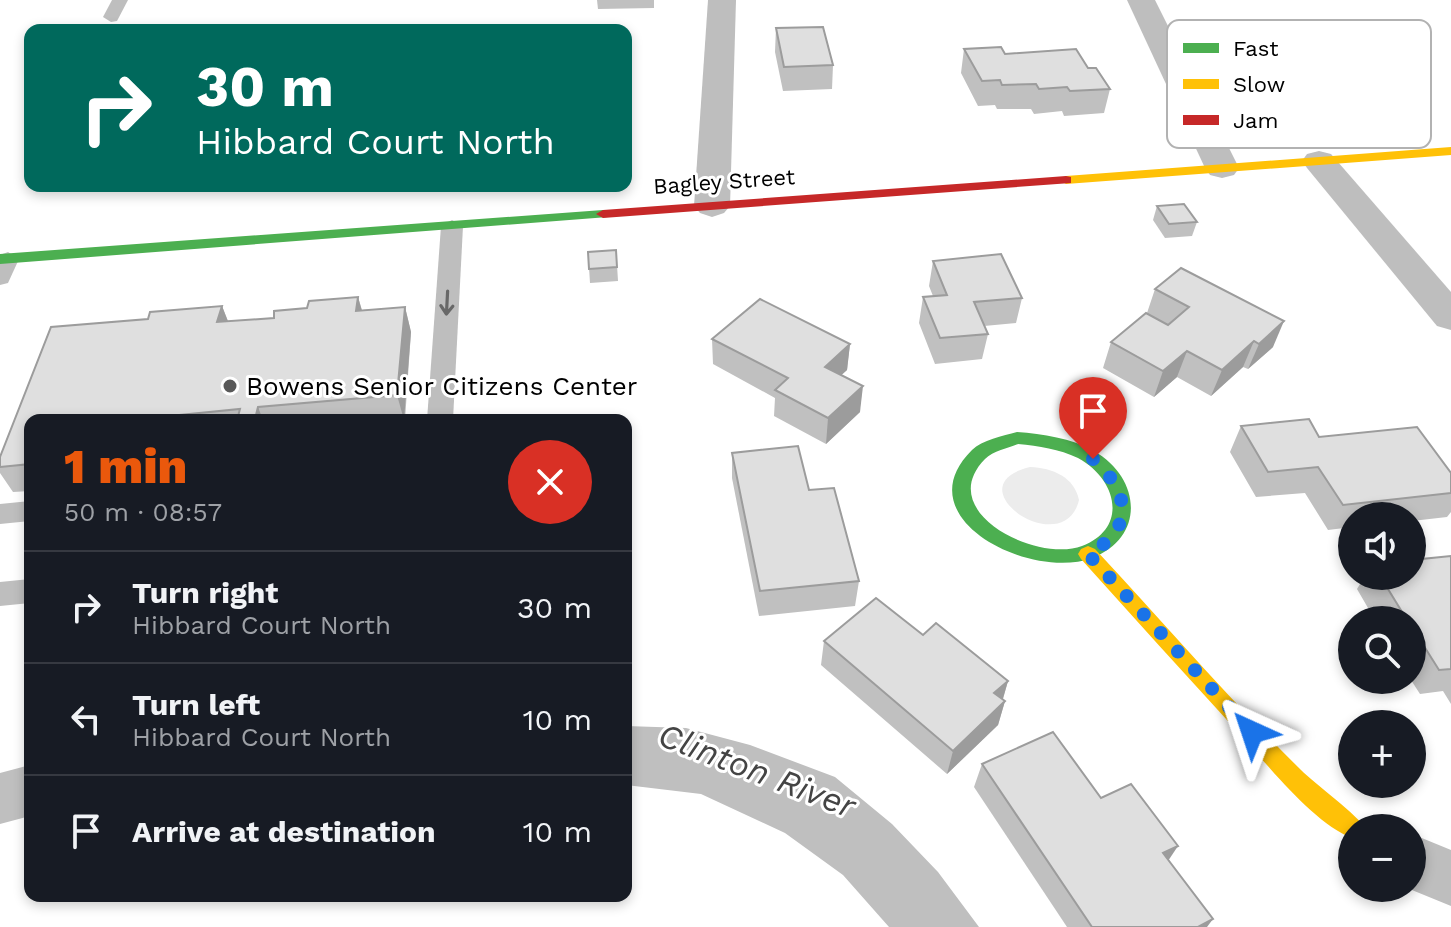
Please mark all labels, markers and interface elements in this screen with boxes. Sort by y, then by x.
legend [1167,20,1431,148]
text: Fast [1233,36,1279,61]
text: 30 m [196,54,334,120]
icon: right [64,56,168,160]
text: Slow [1233,72,1285,97]
text: Jam [1233,108,1278,133]
text: Hibbard Court North [196,121,555,163]
street label: Bagley Street [652,164,796,199]
one-way arrow [439,289,454,316]
place label: Bowens Senior Citizens Center [246,371,637,401]
marker: Bowens Senior Citizens Center [221,377,239,395]
pin [1059,377,1127,459]
icon: arrive [1071,389,1115,433]
text: 1 min [64,438,187,495]
button: close [508,440,592,524]
text: 50 m · 08:57 [64,497,222,527]
map controls [1338,502,1426,902]
button: sound [1338,502,1426,590]
text: Turn right [132,575,278,610]
icon: right [64,585,108,629]
text: 30 m [517,590,592,625]
button: search [1338,606,1426,694]
text: Hibbard Court North [132,610,391,640]
text: Turn left [132,687,260,722]
position arrow [1210,690,1294,774]
icon: left [64,697,108,741]
text: 10 m [523,702,592,737]
button: + [1338,710,1426,798]
water label: Clinton River [653,714,863,827]
text: Hibbard Court North [132,722,391,752]
icon: arrive [64,809,108,853]
text: Arrive at destination [132,814,436,849]
text: 10 m [523,814,592,849]
button: − [1338,814,1426,902]

